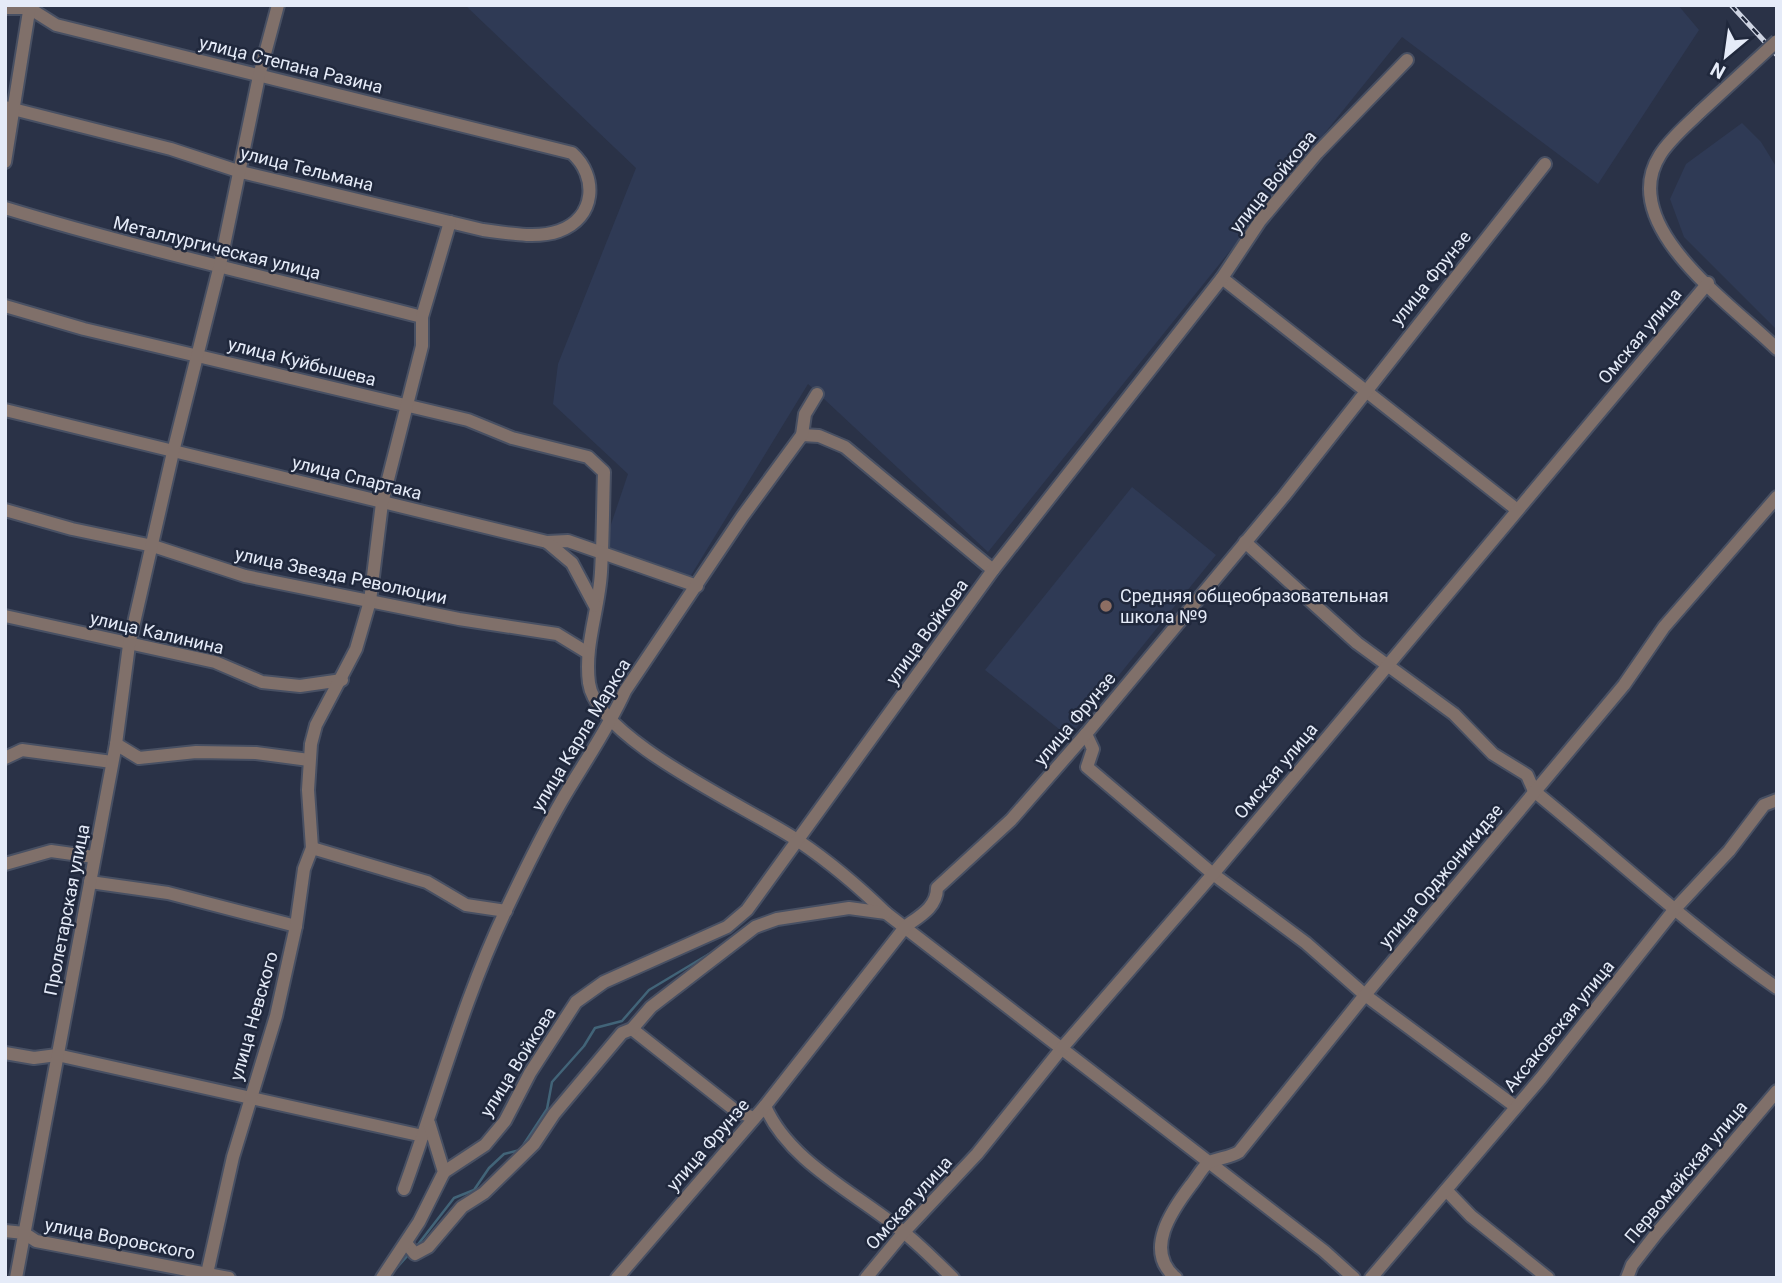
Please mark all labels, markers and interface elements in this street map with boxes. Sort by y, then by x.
north arrow [1691,21,1761,91]
street label: улица Степана Разина [197,32,385,98]
text: N [1707,57,1729,84]
street label: улица Войкова [1225,126,1320,237]
street label: улица Тельмана [238,142,376,195]
street label: Металлургическая улица [111,212,323,283]
street label: улица Фрунзе [1386,226,1475,329]
street label: Омская улица [1594,284,1686,388]
street label: улица Куйбышева [226,333,378,390]
street label: улица Спартака [290,451,424,504]
street label: улица Звезда Революции [233,543,449,608]
street label: улица Войкова [881,575,972,689]
place label: Средняя общеобразовательная школа №9 [1120,585,1389,627]
marker: Средняя общеобразовательная школа №9 [1098,598,1114,614]
street label: улица Калинина [88,607,226,658]
street label: улица Карла Маркса [527,655,634,815]
street label: улица Фрунзе [1029,668,1120,770]
street label: Омская улица [1230,719,1322,823]
street label: улица Орджоникидзе [1374,799,1507,952]
street label: Пролетарская улица [40,822,93,997]
street label: улица Невского [225,949,282,1083]
street label: Аксаковская улица [1499,956,1618,1096]
street label: улица Войкова [475,1003,560,1121]
street label: улица Фрунзе [662,1094,753,1195]
street label: Первомайская улица [1620,1096,1751,1247]
street label: Омская улица [861,1152,956,1254]
street label: улица Воровского [43,1214,197,1263]

